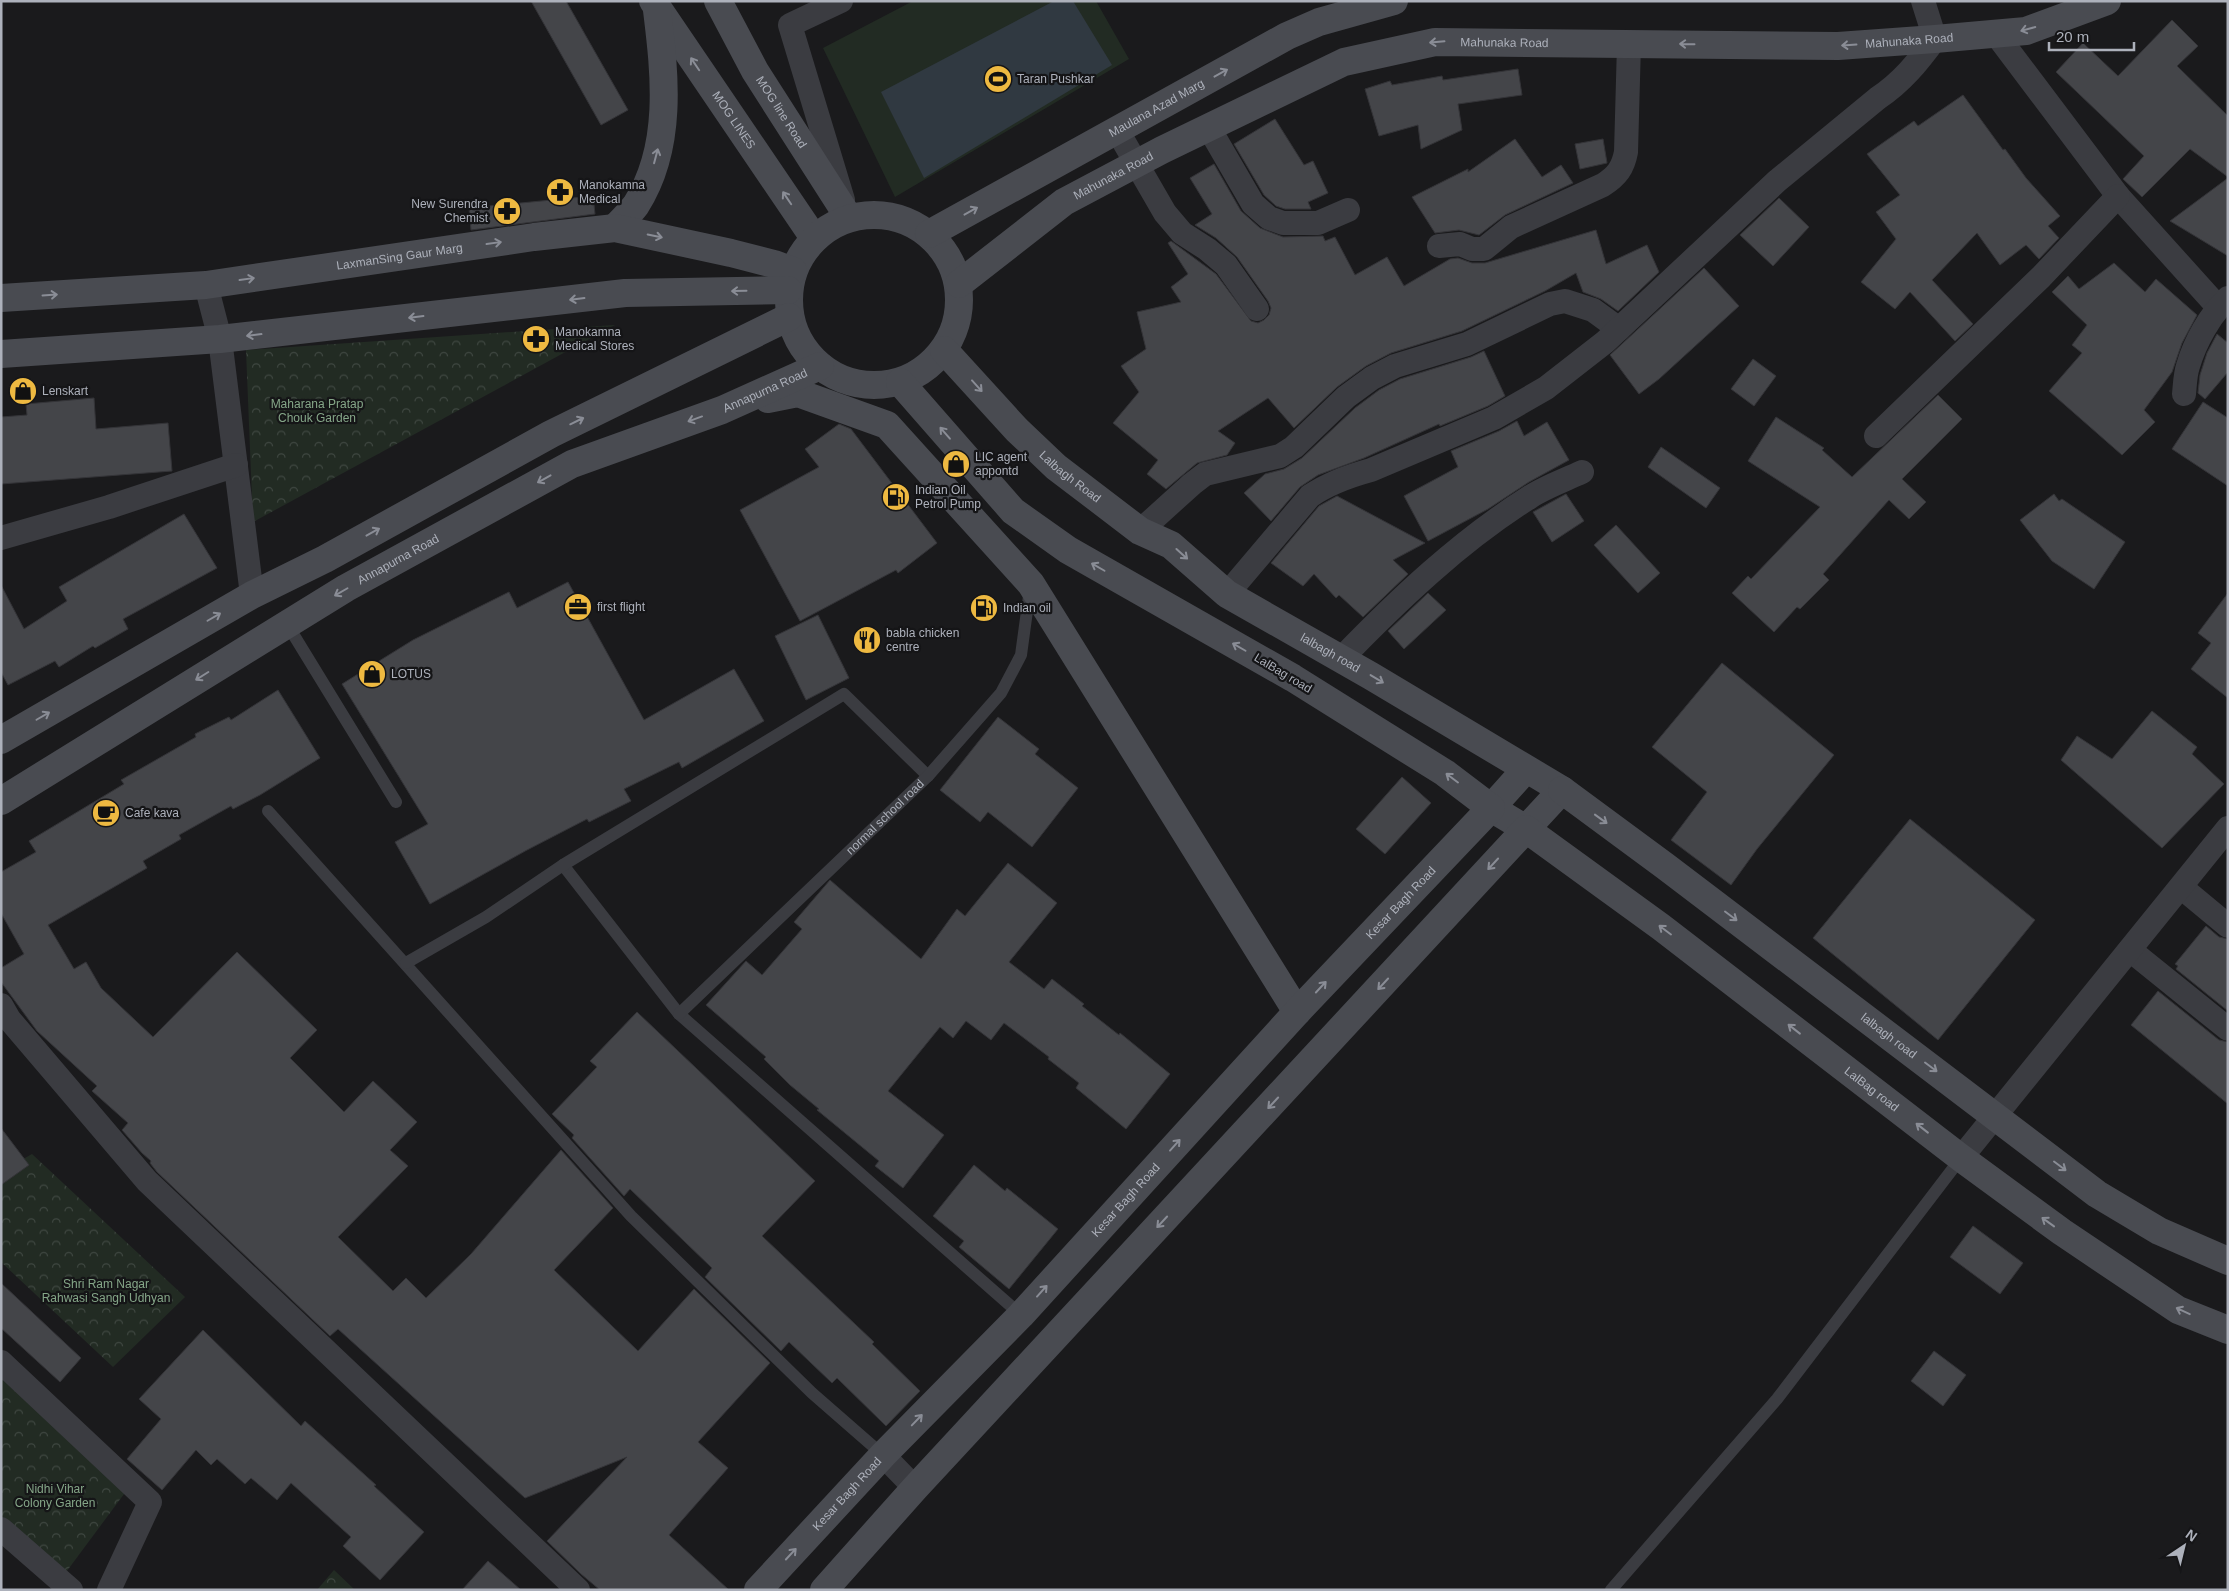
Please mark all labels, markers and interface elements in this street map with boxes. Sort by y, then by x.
scale bar [2049,20,2134,52]
one-way arrow [2021,25,2037,34]
text: 20 m [2056,28,2089,45]
street label: Mahunaka Road [1865,30,1954,51]
street label: Mahunaka Road [1460,35,1549,50]
one-way arrow [1429,38,1445,47]
one-way arrow [1679,39,1695,49]
one-way arrow [1841,40,1857,50]
one-way arrow [690,57,700,71]
sports icon: Taran Pushkar [983,64,1013,94]
one-way arrow [1213,67,1227,77]
place label: Taran Pushkar [1017,72,1094,86]
street label: MOG line Road [753,73,810,151]
street label: Maulana Azad Marg [1106,76,1207,140]
street label: MOG LINES [709,89,758,152]
one-way arrow [652,149,662,165]
street label: Mahunaka Road [1071,149,1156,203]
pharmacy icon: Manokamna Medical [545,177,575,207]
place label: Manokamna Medical [579,178,645,206]
one-way arrow [782,191,792,205]
pharmacy icon: New Surendra Chemist [492,196,522,226]
place label: New Surendra Chemist [411,197,489,225]
one-way arrow [964,205,978,215]
one-way arrow [646,232,662,241]
one-way arrow [486,237,502,247]
street label: LaxmanSing Gaur Marg [335,241,464,273]
one-way arrow [238,274,254,284]
one-way arrow [732,286,748,296]
one-way arrow [42,291,58,300]
one-way arrow [570,294,586,304]
one-way arrow [408,312,424,322]
pharmacy icon: Manokamna Medical Stores [521,324,551,354]
place label: Manokamna Medical Stores [555,325,634,353]
one-way arrow [247,330,263,340]
street label: Annapurna Road [721,366,810,416]
shop icon: Lenskart [8,376,38,406]
one-way arrow [971,380,983,393]
place label: Lenskart [42,384,89,398]
park label: Maharana Pratap Chouk Garden [271,397,364,425]
one-way arrow [688,415,703,424]
one-way arrow [569,416,584,425]
one-way arrow [939,426,951,439]
street label: Lalbagh Road [1036,448,1103,506]
shop icon: LIC agent appontd [941,449,971,479]
place label: LIC agent appontd [975,450,1028,478]
one-way arrow [537,474,552,484]
fuel station icon: Indian Oil Petrol Pump [881,482,911,512]
place label: Indian Oil Petrol Pump [915,483,981,511]
one-way arrow [365,527,380,537]
street label: Annapurna Road [355,531,441,587]
one-way arrow [1176,549,1189,560]
one-way arrow [1092,561,1106,571]
one-way arrow [334,587,348,597]
office icon: first flight [563,592,593,622]
fuel station icon: Indian oil [969,593,999,623]
place label: first flight [597,600,646,614]
place label: Indian oil [1003,601,1051,615]
one-way arrow [207,611,221,621]
restaurant icon: babla chicken centre [852,625,882,655]
place label: babla chicken centre [886,626,959,654]
street label: lalbagh road [1298,630,1363,675]
one-way arrow [1232,642,1247,652]
street label: LalBag road [1252,650,1314,696]
shop icon: LOTUS [357,659,387,689]
place label: LOTUS [391,667,431,681]
one-way arrow [196,672,210,682]
one-way arrow [1370,675,1384,685]
one-way arrow [36,710,50,720]
one-way arrow [1446,773,1459,784]
street label: normal school road [843,777,927,857]
cafe icon: Cafe kava [91,798,121,828]
place label: Cafe kava [125,806,179,820]
one-way arrow [1594,814,1608,824]
one-way arrow [1487,858,1499,871]
street label: Kesar Bagh Road [1363,864,1439,942]
one-way arrow [1724,911,1738,921]
one-way arrow [1658,925,1672,935]
one-way arrow [1377,977,1389,990]
one-way arrow [1315,980,1327,993]
street label: lalbagh road [1858,1010,1919,1062]
one-way arrow [1787,1024,1801,1034]
one-way arrow [1924,1062,1938,1072]
street label: LalBag road [1842,1064,1902,1115]
one-way arrow [1267,1097,1279,1110]
one-way arrow [1916,1123,1929,1134]
one-way arrow [1170,1139,1181,1152]
street label: Kesar Bagh Road [1089,1160,1163,1240]
one-way arrow [2053,1160,2066,1171]
one-way arrow [1157,1216,1168,1229]
one-way arrow [2042,1216,2055,1227]
park label: Shri Ram Nagar Rahwasi Sangh Udhyan [42,1277,170,1305]
one-way arrow [1036,1284,1048,1297]
one-way arrow [2176,1306,2191,1315]
one-way arrow [911,1414,923,1427]
street label: Kesar Bagh Road [810,1454,884,1533]
park label: Nidhi Vihar Colony Garden [15,1482,95,1510]
north arrow [2159,1521,2209,1571]
text: N [2183,1526,2200,1545]
one-way arrow [785,1548,797,1560]

